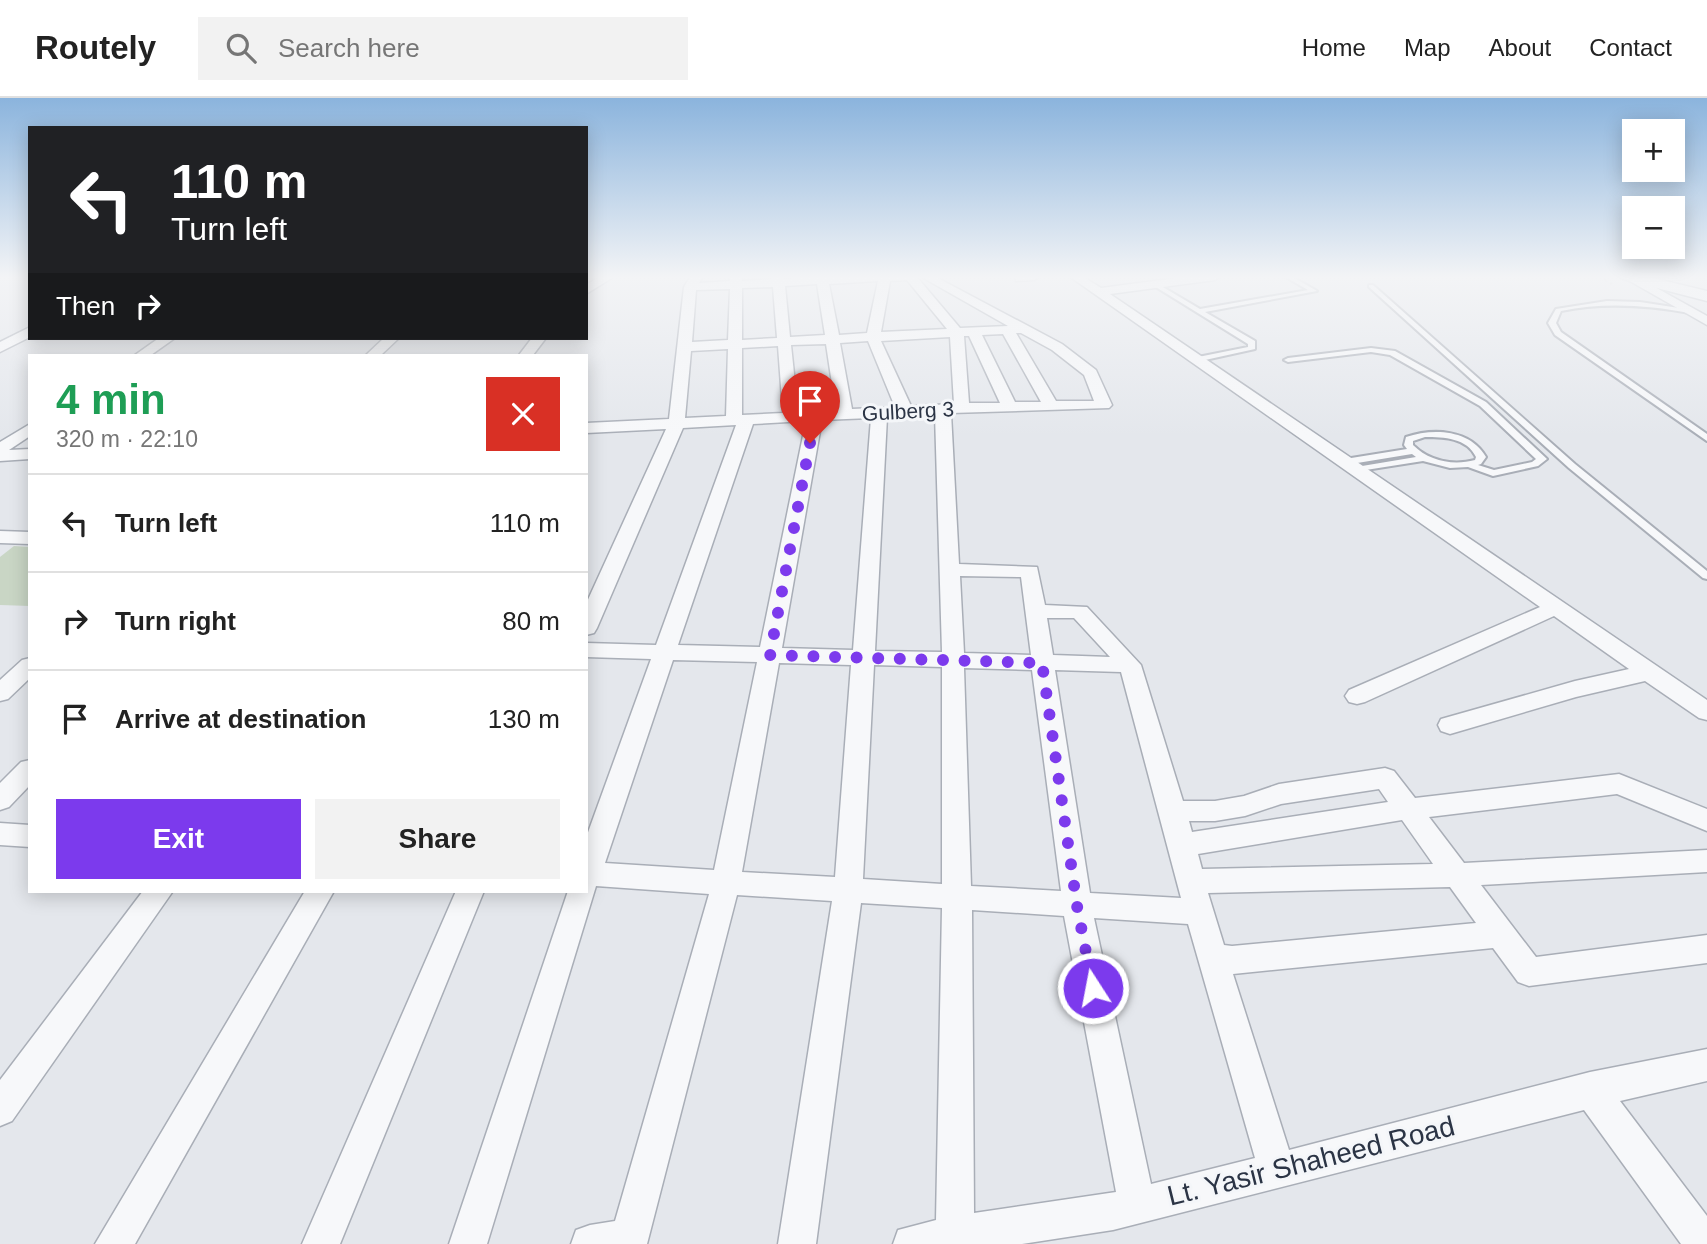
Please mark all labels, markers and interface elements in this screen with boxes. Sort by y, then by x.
search box [198,17,688,80]
text: Routely [35,29,156,66]
icon: search [222,29,260,67]
text: Search here [278,33,420,63]
text: Home [1302,34,1366,61]
text: Map [1404,34,1451,61]
text: About [1489,34,1551,61]
text: Contact [1589,34,1672,61]
map controls [1622,119,1685,259]
button: + [1622,119,1685,182]
icon: left [56,154,147,245]
text: 110 m [171,154,307,208]
button: − [1622,196,1685,259]
text: Turn left [171,211,287,247]
icon: right [129,287,167,325]
text: Then [56,291,115,321]
pin [780,371,840,443]
text: 4 min [56,376,166,423]
button: close [486,377,560,451]
icon: arrive [791,382,829,420]
street label: Gulberg 3 [861,397,955,425]
text: 320 m · 22:10 [56,426,198,452]
icon: left [56,504,94,542]
text: Turn left [115,508,217,538]
text: 110 m [490,508,560,538]
icon: right [56,602,94,640]
text: Turn right [115,606,236,636]
text: 80 m [502,606,560,636]
icon: arrive [56,700,94,738]
text: Arrive at destination [115,704,366,734]
text: 130 m [488,704,560,734]
button: Exit [56,799,301,879]
button: Share [315,799,560,879]
position arrow [1056,951,1130,1025]
street label: Lt. Yasir Shaheed Road [1164,1110,1458,1212]

